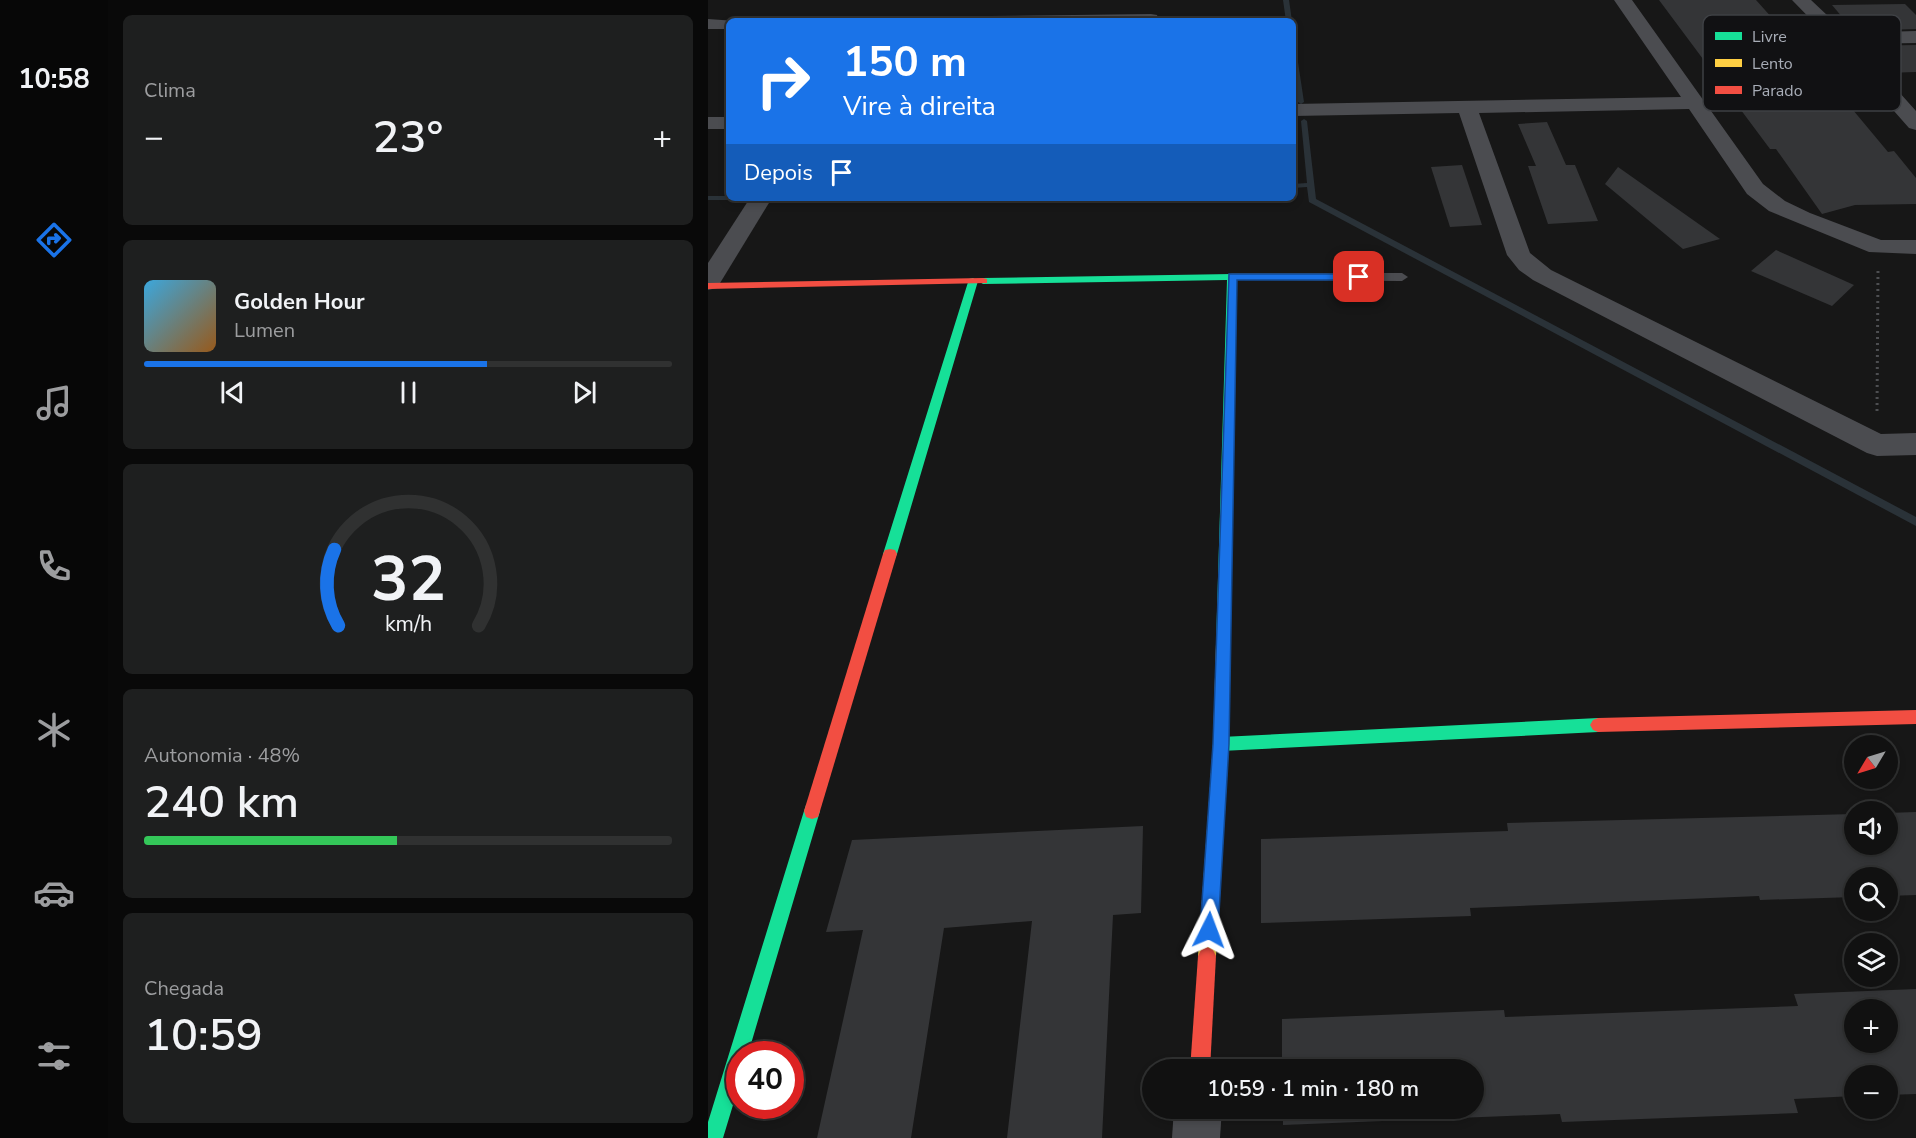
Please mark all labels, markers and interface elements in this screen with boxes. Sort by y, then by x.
legend [1703,15,1901,111]
text: Livre [1752,26,1787,48]
text: 150 m [843,34,967,91]
icon: right [744,42,822,120]
text: Lento [1752,53,1793,75]
text: 10:58 [18,61,90,98]
text: Clima [144,77,196,104]
text: Parado [1752,80,1803,102]
text: Vire à direita [843,88,996,125]
text: 23° [373,107,443,168]
text: − [144,115,164,160]
text: + [652,115,672,160]
icon: arrive [825,156,858,189]
text: Depois [744,158,813,188]
icon: directions [33,219,75,261]
pin [1333,251,1384,302]
icon: arrive [1342,260,1375,293]
text: Golden Hour [234,287,365,317]
text: Lumen [234,317,295,344]
icon: previous [216,376,249,409]
icon: pause [392,376,425,409]
icon: next [568,376,601,409]
icon: music [33,382,75,424]
text: 32 [371,537,445,622]
icon: phone [33,545,75,587]
text: km/h [384,609,432,639]
icon: climate [33,709,75,751]
north arrow [1844,735,1898,789]
map controls [1844,735,1898,1119]
text: Autonomia · 48% [144,742,300,769]
text: 240 km [144,772,299,833]
button: sound [1844,801,1898,855]
button: search [1844,867,1898,921]
icon: car [33,872,75,914]
position arrow [1177,898,1241,962]
button: layers [1844,933,1898,987]
text: Chegada [144,975,224,1002]
button: + [1844,999,1898,1053]
text: 10:59 [144,1005,263,1066]
icon: filters [33,1035,75,1077]
speed limit sign: 40 [726,1041,804,1119]
button: − [1844,1065,1898,1119]
text: 10:59 · 1 min · 180 m [1207,1074,1419,1104]

